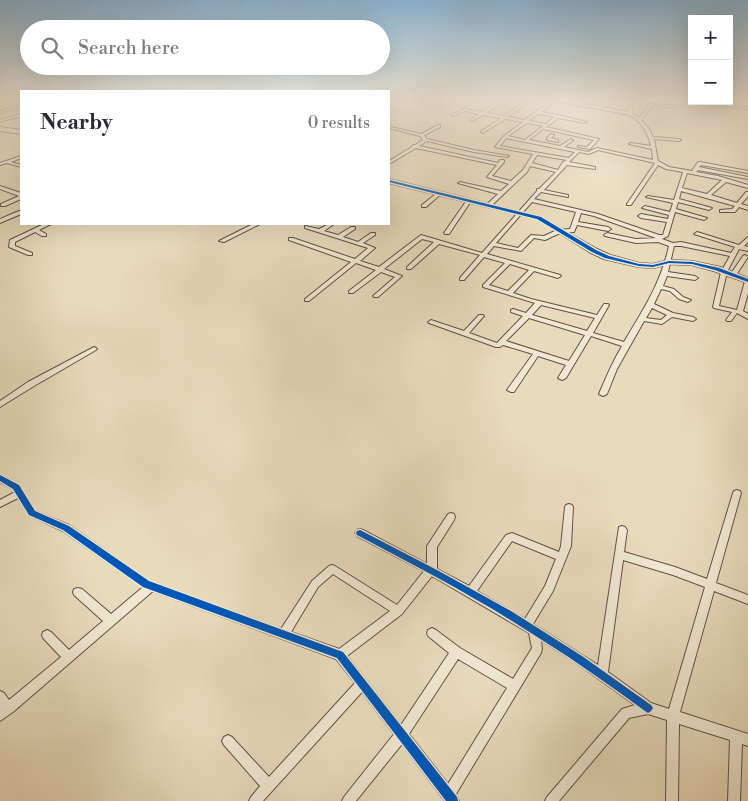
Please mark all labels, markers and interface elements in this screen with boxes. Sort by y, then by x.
map controls [688,15,733,105]
button: + [688,15,733,60]
search box [20,20,390,75]
icon: search [38,34,66,62]
text: Search here [78,36,179,60]
button: − [688,60,733,105]
text: Nearby [40,110,113,136]
text: 0 results [308,113,370,133]

